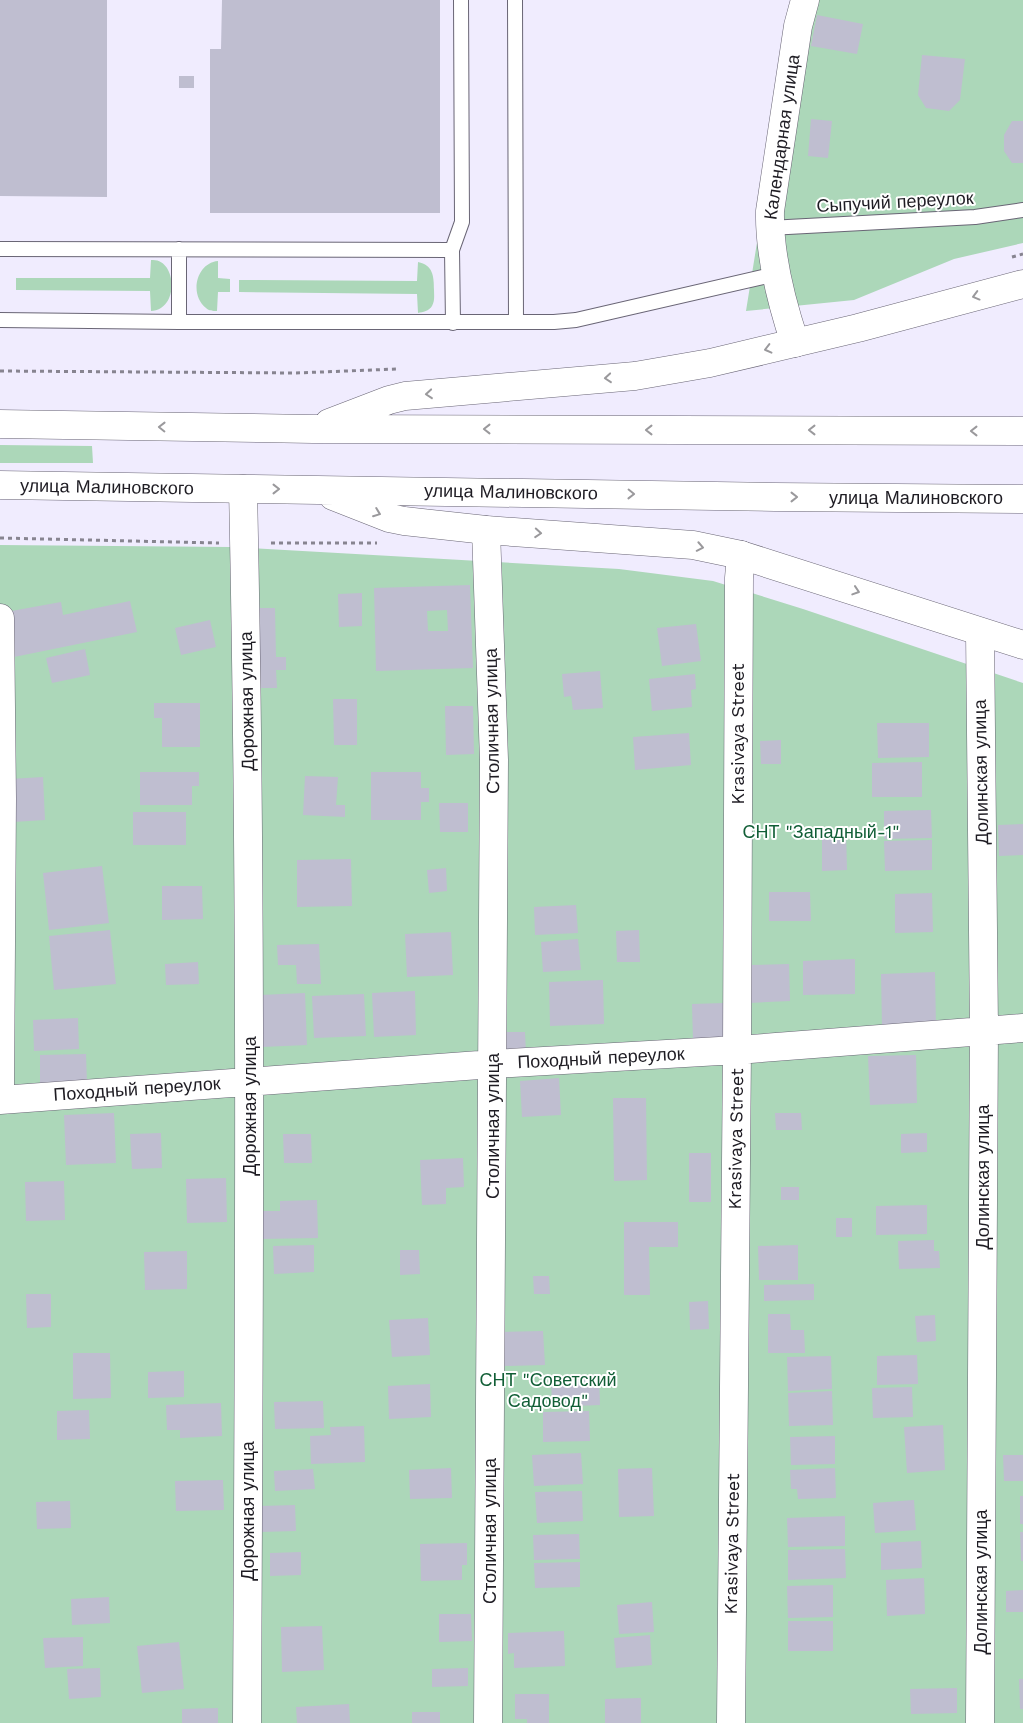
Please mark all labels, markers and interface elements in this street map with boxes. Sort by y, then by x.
street label: Календарная улица [760,52,804,221]
street label: Сыпучий переулок [816,187,974,216]
one-way arrow [972,291,981,301]
one-way arrow [764,344,772,354]
one-way arrow [604,372,612,383]
one-way arrow [424,388,432,399]
one-way arrow [158,422,166,432]
one-way arrow [483,424,490,434]
one-way arrow [645,425,653,435]
one-way arrow [808,425,816,435]
one-way arrow [970,426,978,436]
street label: улица Малиновского [20,474,194,499]
street label: улица Малиновского [424,479,598,504]
one-way arrow [272,484,280,494]
street label: улица Малиновского [829,487,1003,508]
one-way arrow [627,489,635,500]
one-way arrow [790,492,798,502]
one-way arrow [372,507,381,517]
one-way arrow [534,528,542,539]
one-way arrow [695,541,704,551]
one-way arrow [851,586,860,596]
street label: Дорожная улица [235,630,258,771]
street label: Столичная улица [480,647,503,794]
street label: Krasivaya Street [727,663,748,805]
street label: Долинская улица [969,698,992,845]
park label: СНТ "Западный-1" [742,821,900,842]
street label: Дорожная улица [239,1035,260,1176]
street label: Походный переулок [517,1043,685,1072]
street label: Столичная улица [482,1052,503,1199]
street label: Krasivaya Street [724,1068,747,1210]
street label: Походный переулок [53,1072,221,1105]
street label: Долинская улица [972,1103,993,1250]
park label: СНТ "Советский Садовод" [479,1369,617,1411]
street label: Дорожная улица [237,1440,258,1581]
street label: Столичная улица [479,1457,500,1604]
street label: Krasivaya Street [720,1473,743,1615]
street label: Долинская улица [970,1508,991,1655]

